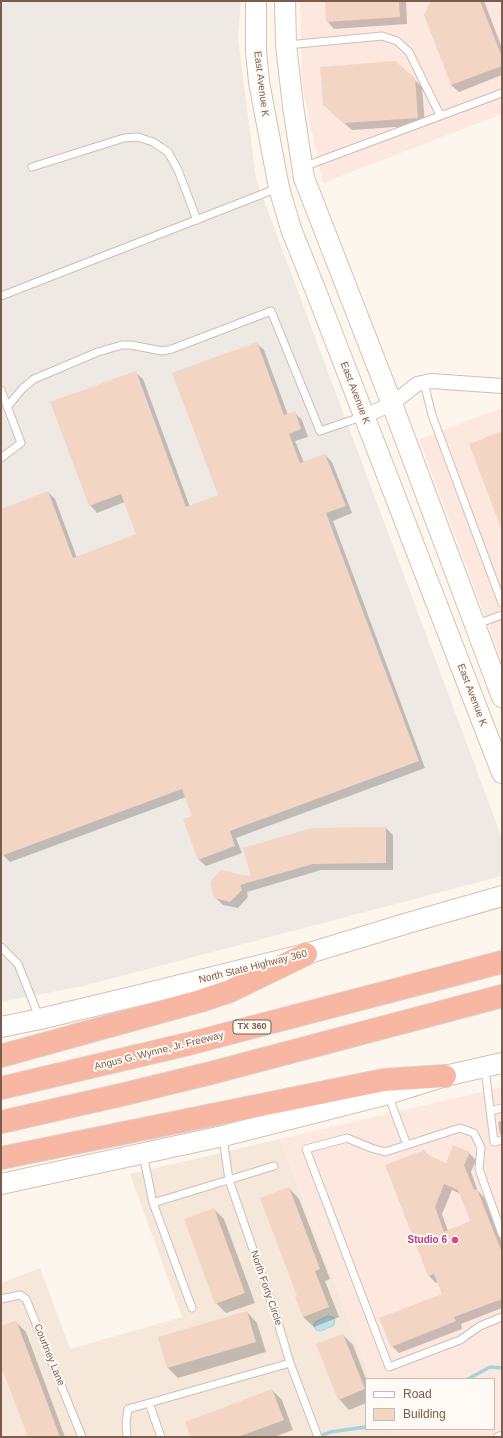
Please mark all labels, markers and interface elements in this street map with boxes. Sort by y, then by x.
street label: East Avenue K [251,51,271,117]
street label: East Avenue K [338,360,372,426]
street label: East Avenue K [455,662,489,728]
street label: North State Highway 360 [198,948,308,986]
road number: TX 360 [233,1020,271,1034]
street label: Angus G. Wynne, Jr. Freeway [93,1029,225,1073]
place label: Studio 6 [408,1234,447,1246]
marker: Studio 6 [450,1235,460,1245]
street label: North Forty Circle [248,1249,284,1327]
street label: Courtney Lane [31,1322,67,1388]
legend [365,1378,495,1430]
text: Road [403,1387,432,1401]
text: Building [403,1407,446,1421]

